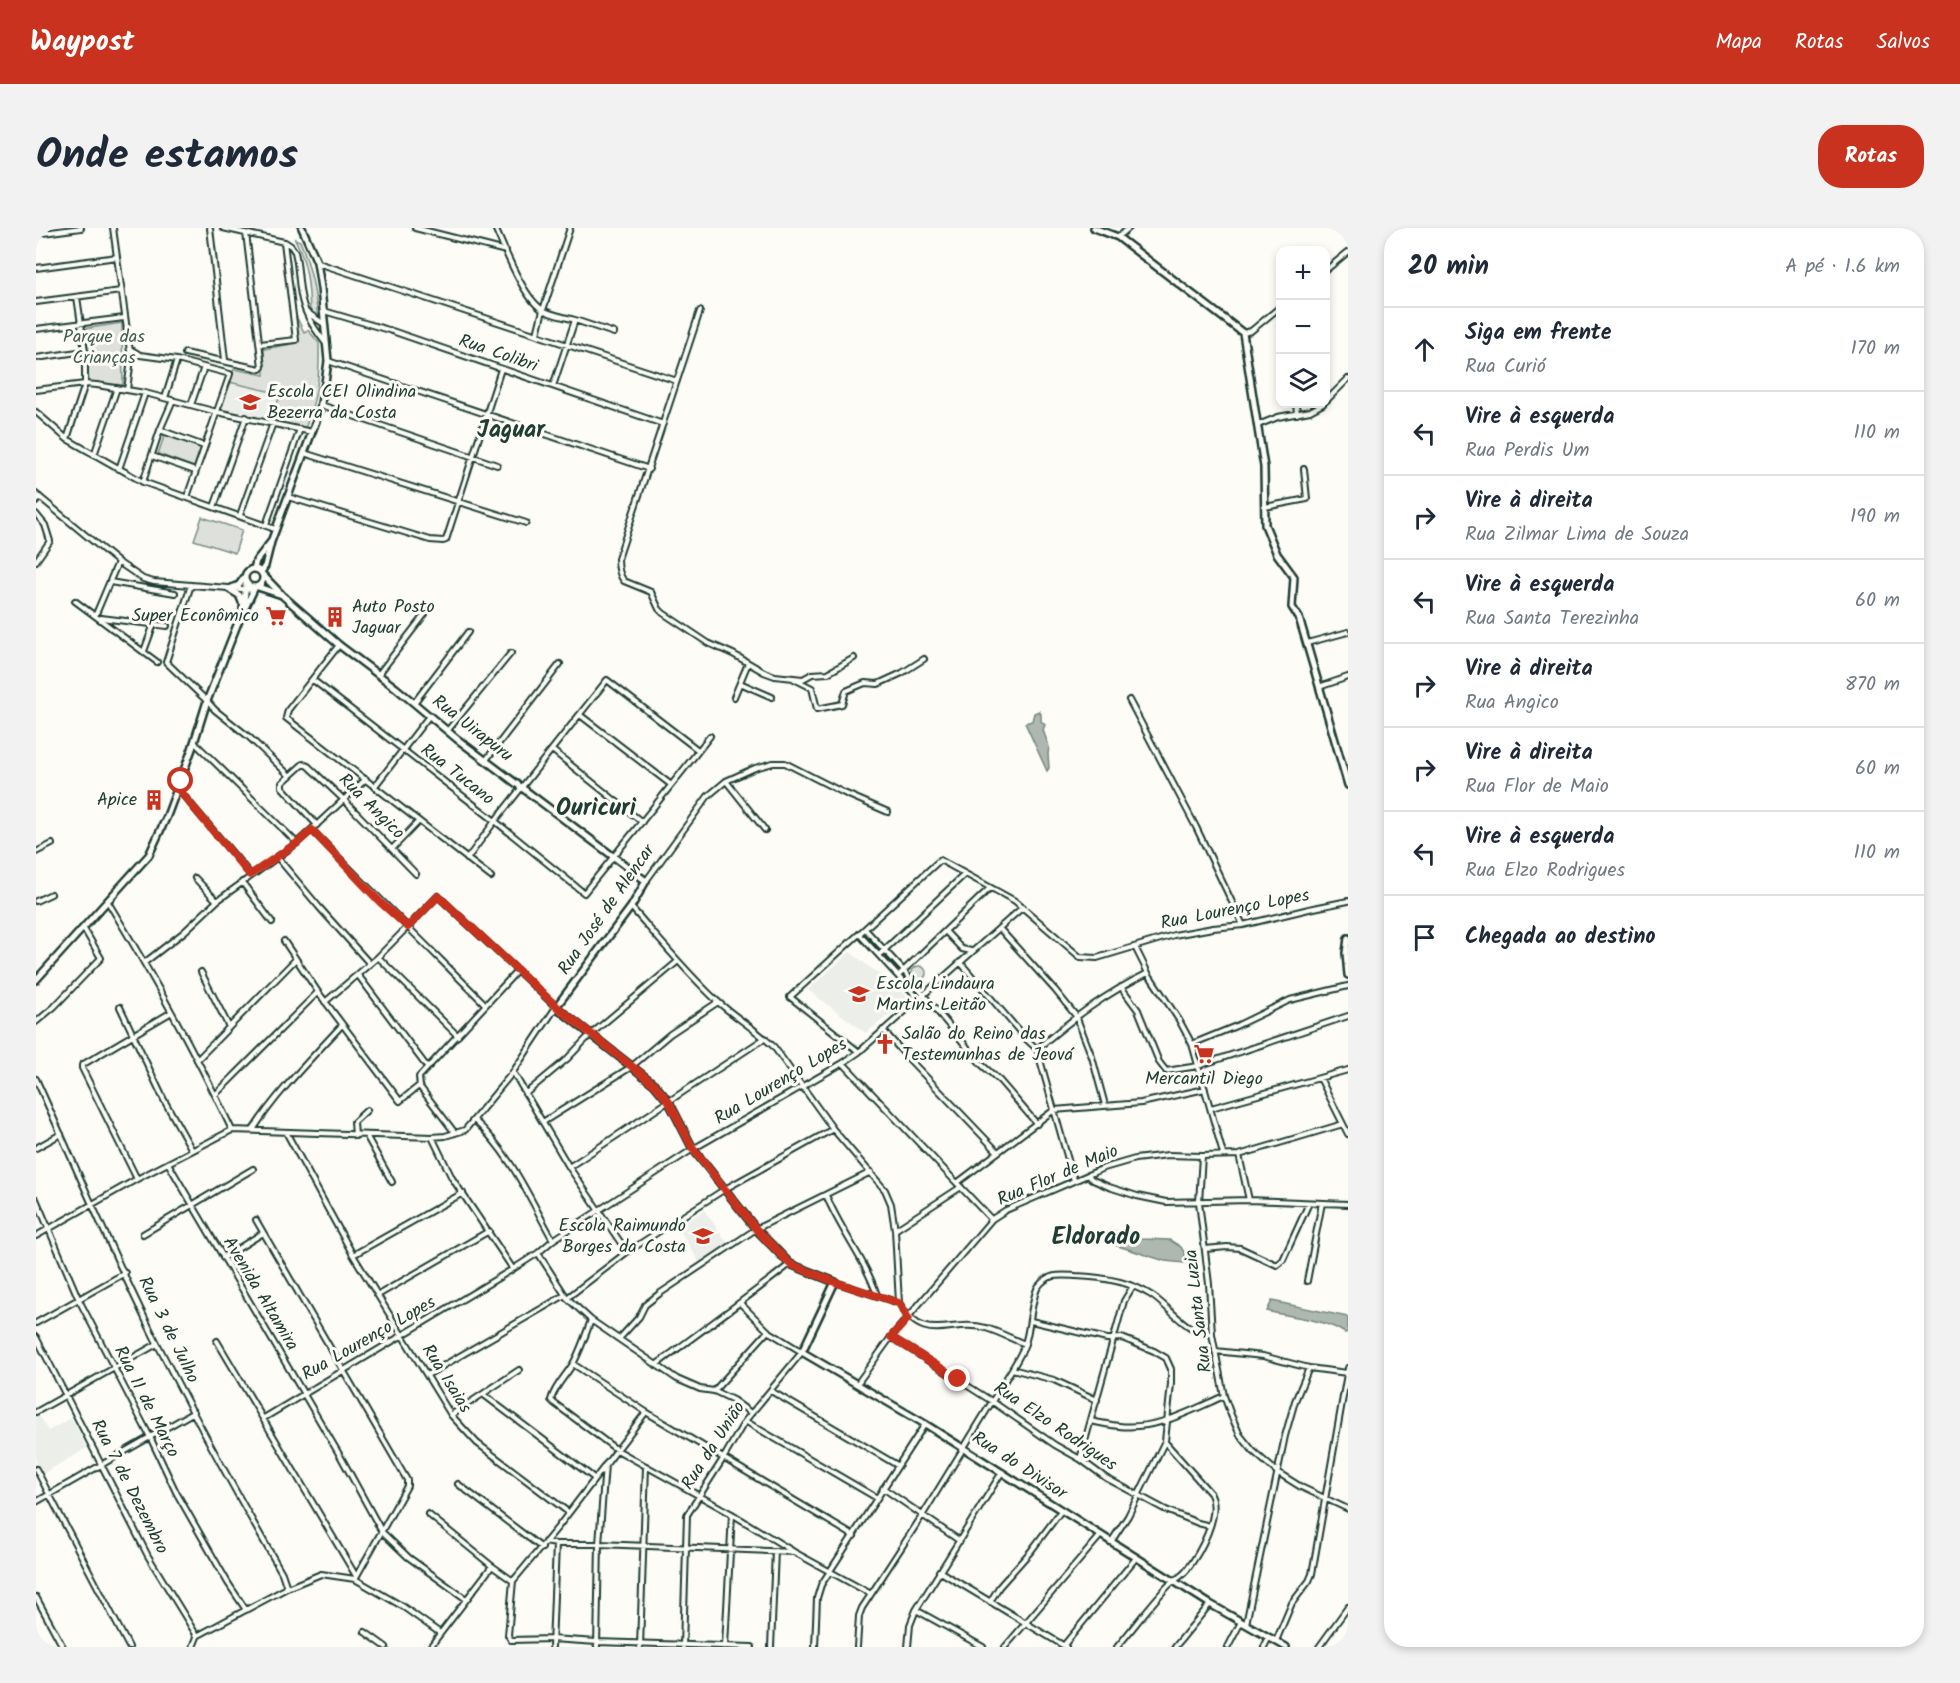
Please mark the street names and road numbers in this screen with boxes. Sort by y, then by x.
street label: Rua Colibri [454,327,542,381]
street label: Rua Uirapuru [425,688,519,770]
street label: Rua Tucano [414,737,500,813]
street label: Rua Angico [331,767,411,847]
street label: Rua José de Alencar [551,838,664,981]
street label: Rua Lourenço Lopes [1158,881,1312,939]
street label: Rua Lourenço Lopes [709,1031,853,1133]
street label: Rua Flor de Maio [993,1137,1123,1215]
street label: Avenida Altamira [214,1231,306,1357]
street label: Rua Santa Luzia [1177,1248,1221,1374]
street label: Rua 3 de Julho [130,1272,206,1388]
street label: Rua Lourenço Lopes [296,1289,442,1389]
street label: Rua Isaias [413,1339,479,1420]
street label: Rua 11 de Março [105,1341,187,1463]
street label: Rua Elzo Rodrigues [987,1375,1123,1479]
street label: Rua da União [674,1396,754,1496]
street label: Rua 7 de Dezembro [82,1414,176,1560]
street label: Rua do Divisor [966,1424,1073,1508]

